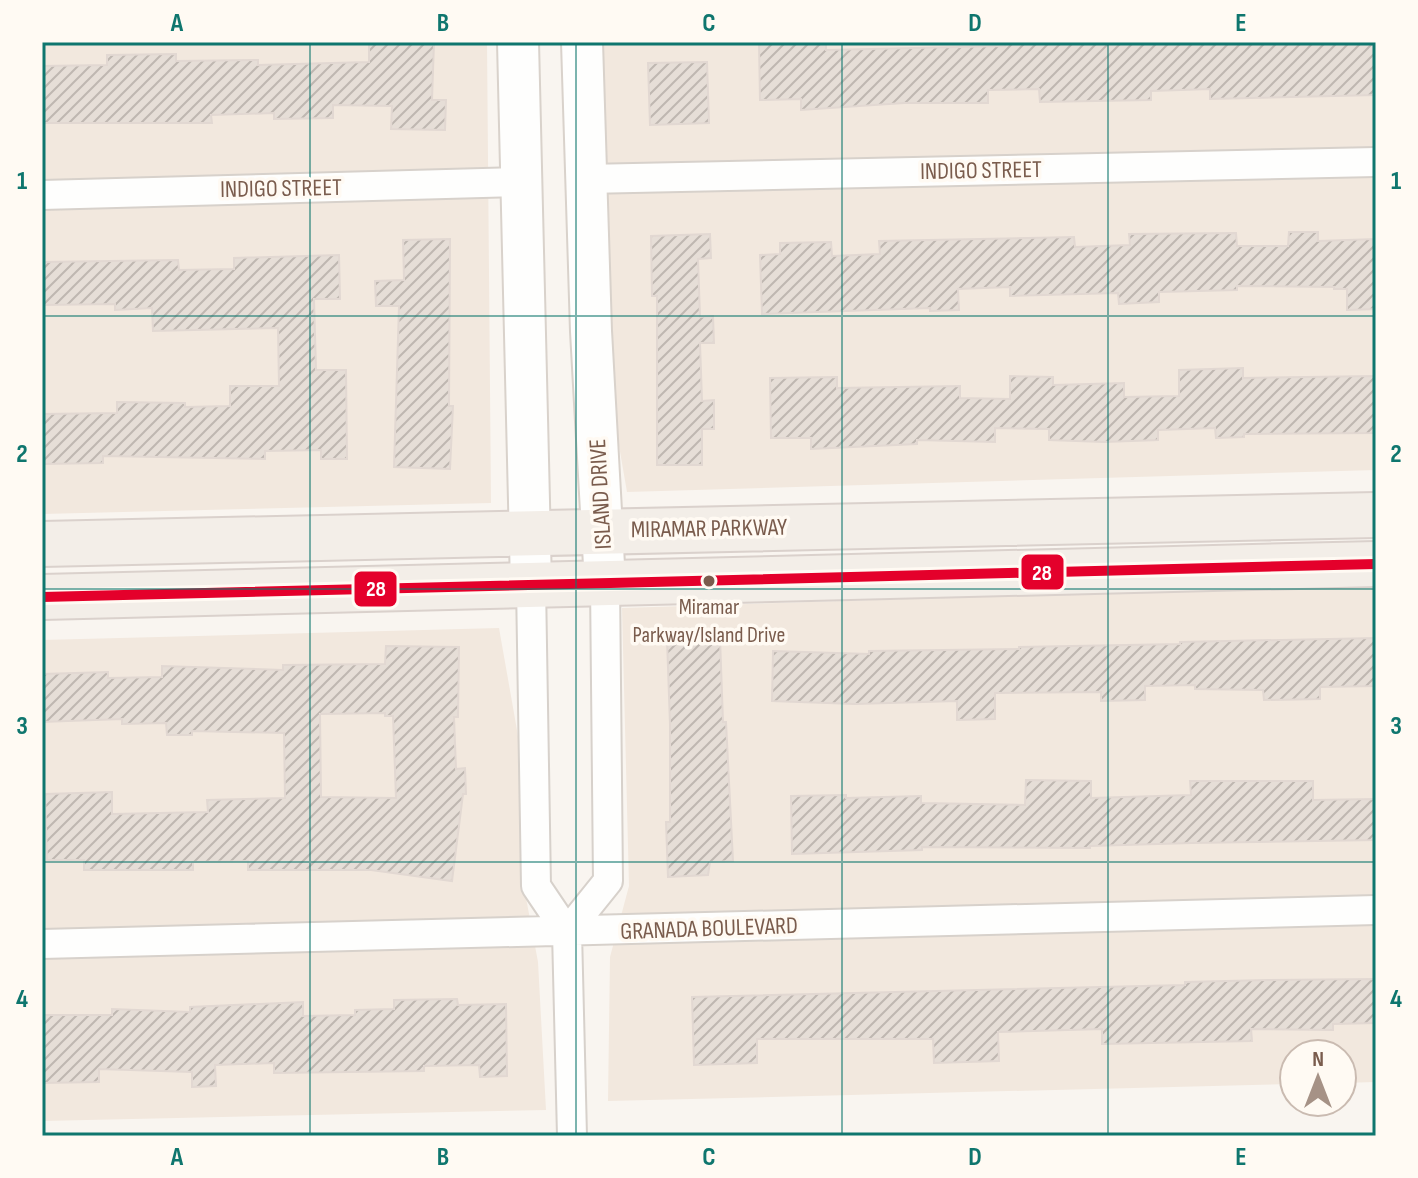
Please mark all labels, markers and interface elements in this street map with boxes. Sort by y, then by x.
text: A [170,8,184,39]
text: B [437,8,449,39]
text: C [702,8,716,39]
text: D [968,8,982,39]
text: E [1235,8,1247,39]
street label: INDIGO STREET [920,155,1042,186]
text: 1 [17,166,27,197]
text: 1 [1391,166,1401,197]
street label: INDIGO STREET [220,173,342,204]
street label: ISLAND DRIVE [583,438,618,550]
text: 2 [16,439,28,470]
text: 2 [1390,439,1402,470]
street label: MIRAMAR PARKWAY [631,513,787,544]
line badge: 28 [1020,553,1065,591]
text: 28 [1032,560,1052,587]
line badge: 28 [353,570,398,608]
marker: Miramar Parkway/Island Drive [701,573,717,589]
text: 28 [366,576,386,603]
place label: Miramar Parkway/Island Drive [633,594,785,649]
text: 3 [16,711,28,742]
text: 3 [1390,711,1402,742]
street label: GRANADA BOULEVARD [620,911,798,946]
text: 4 [16,984,28,1015]
text: 4 [1390,984,1402,1015]
north arrow [1278,1038,1358,1118]
text: N [1312,1046,1324,1073]
text: A [170,1142,184,1173]
text: B [437,1142,449,1173]
text: C [702,1142,716,1173]
text: D [968,1142,982,1173]
text: E [1235,1142,1247,1173]

